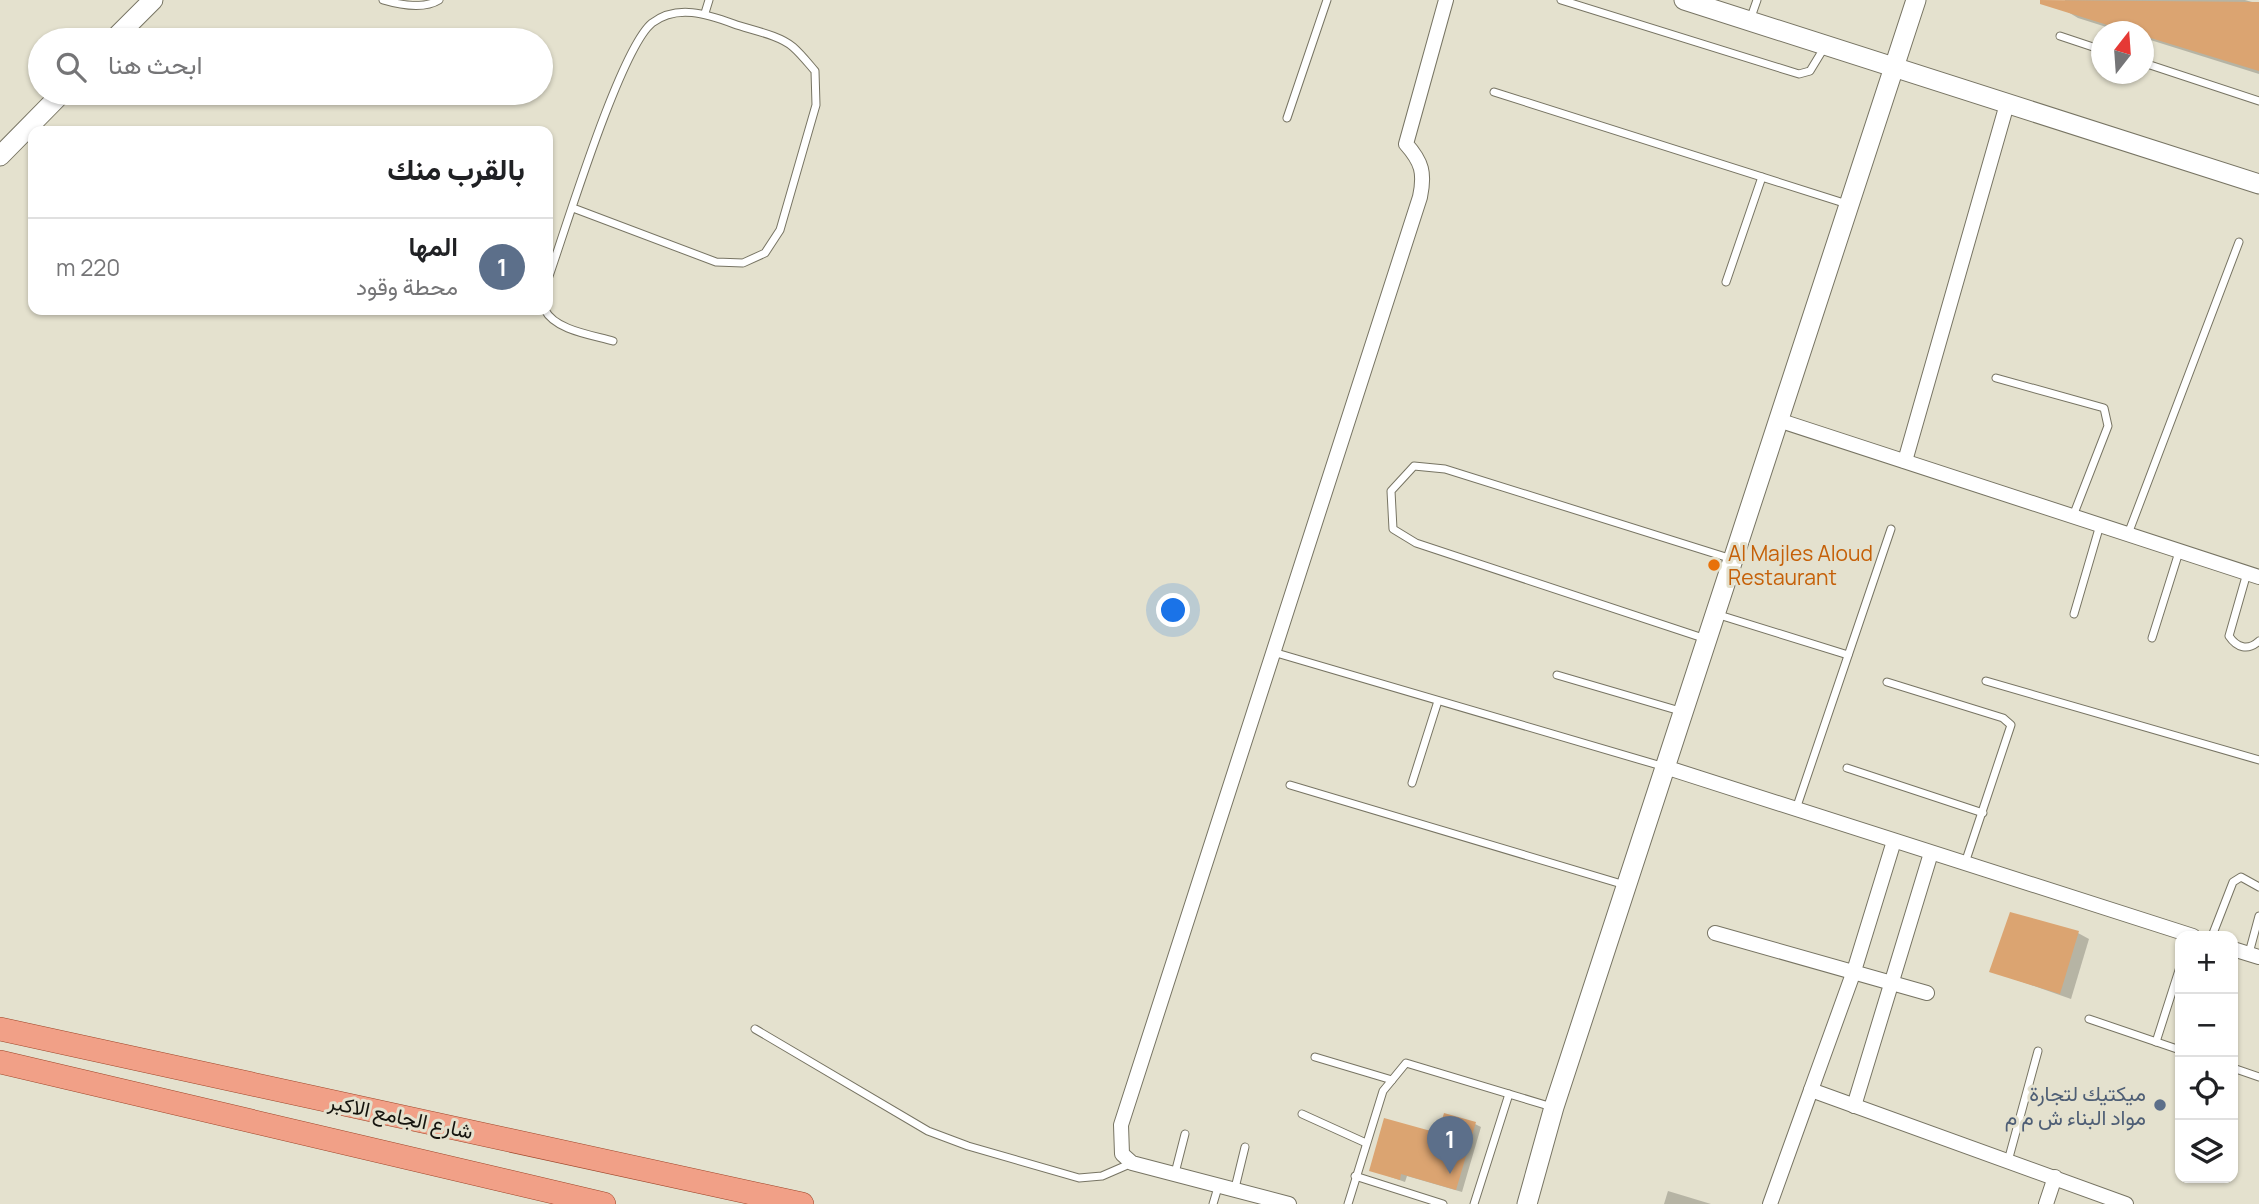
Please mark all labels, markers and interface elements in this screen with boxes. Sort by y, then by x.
north arrow [2091,21,2154,84]
search box [28,28,553,105]
text: ابحث هنا [108,46,202,82]
icon: search [52,48,90,86]
text: بالقرب منك [387,148,525,189]
text: المه‍ا [408,228,458,264]
text: 220 m [56,251,120,283]
text: 1 [497,251,507,283]
text: محطة وقود [356,270,458,302]
place label: Al Majles Aloud Restaurant [1728,539,1873,591]
marker: Al Majles Aloud Restaurant [1706,557,1722,573]
your location [1156,593,1190,627]
map controls [2175,931,2238,1183]
button: + [2175,931,2238,994]
button: − [2175,994,2238,1057]
button: locate [2175,1057,2238,1120]
place label: ميكتيك لتجارة مواد البناء ش م م [2005,1079,2146,1132]
street label: شارع الجامع الاكبر [325,1087,476,1146]
marker: ميكتيك لتجارة مواد البناء ش م م [2152,1097,2168,1113]
pin: 1 [1427,1116,1473,1174]
button: layers [2175,1120,2238,1183]

